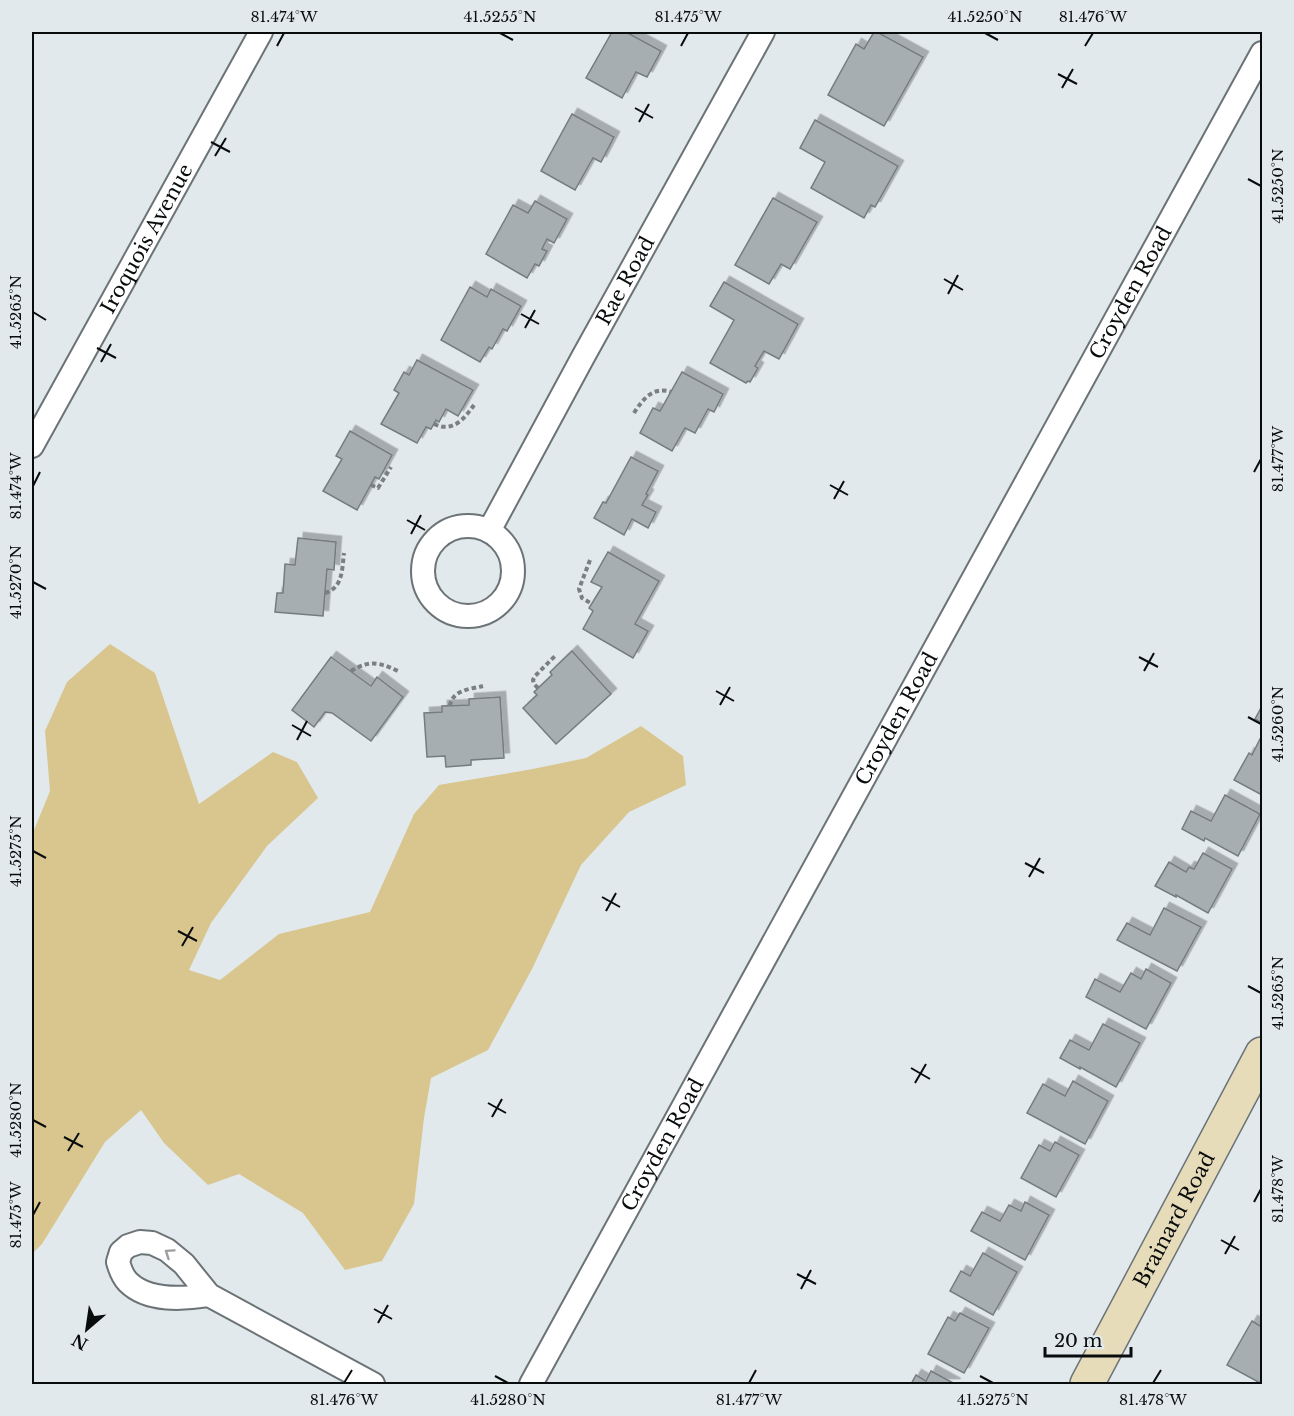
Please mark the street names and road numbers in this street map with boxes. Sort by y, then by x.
street label: Iroquois Avenue [96,160,198,318]
street label: Croyden Road [1084,222,1177,363]
street label: Rae Road [591,232,659,329]
street label: Croyden Road [850,648,943,789]
street label: Croyden Road [616,1074,709,1215]
street label: Brainard Road [1129,1148,1220,1291]

